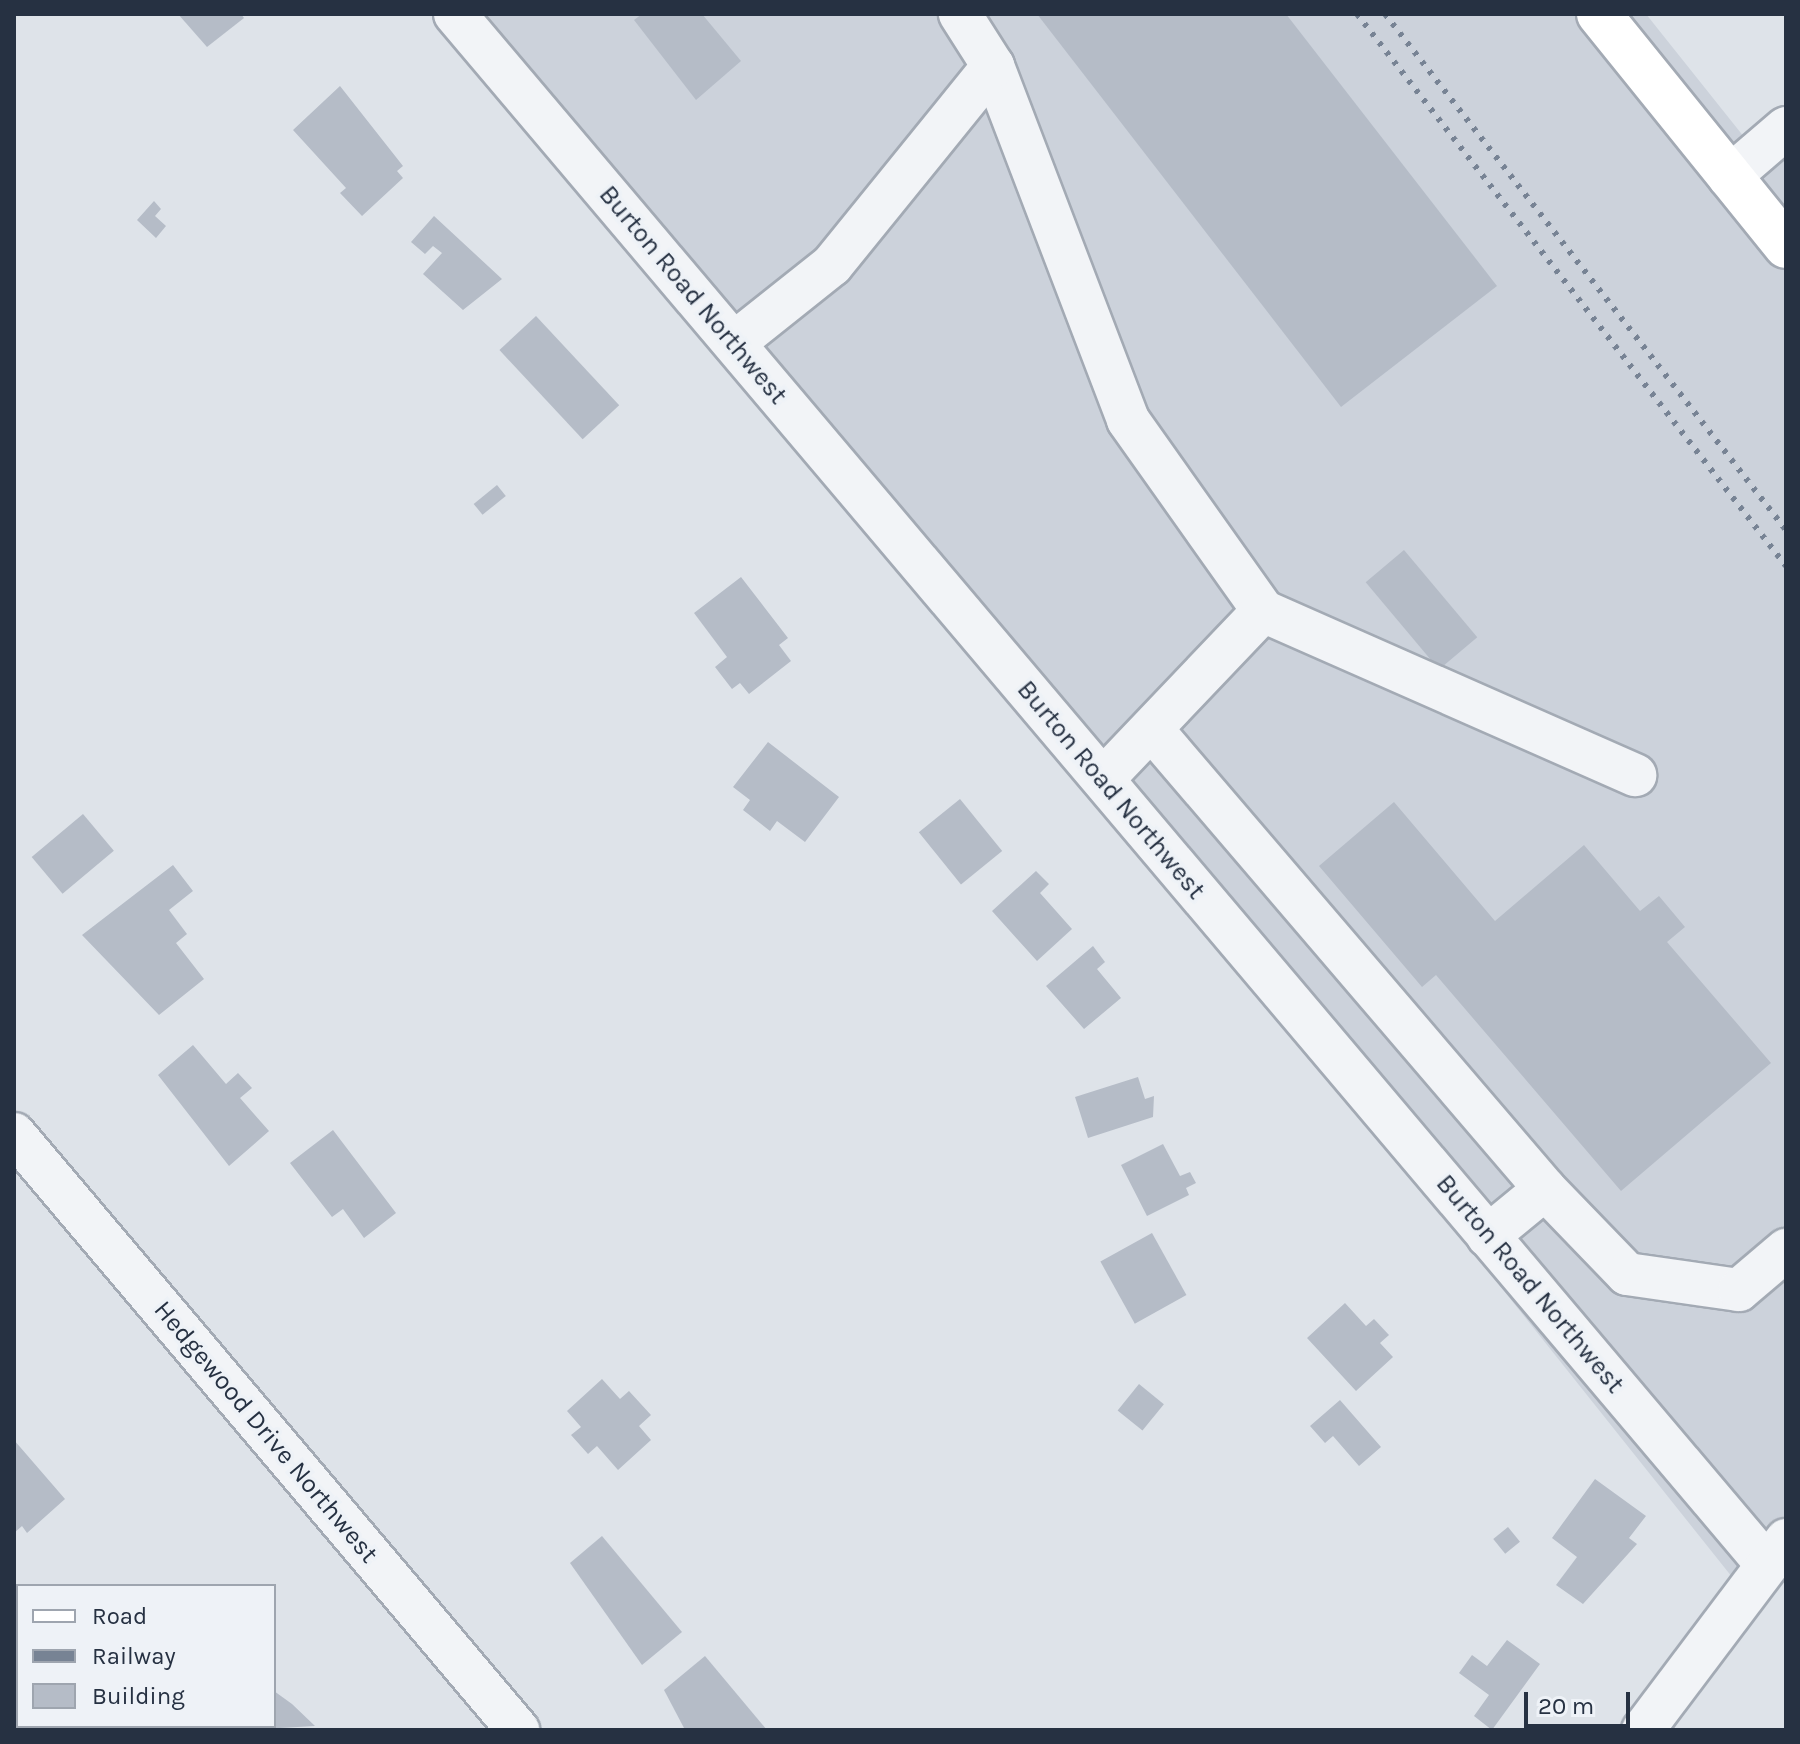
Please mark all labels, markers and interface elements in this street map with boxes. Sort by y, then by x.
street label: Burton Road Northwest [592,179,794,411]
street label: Burton Road Northwest [1010,674,1212,906]
street label: Burton Road Northwest [1429,1168,1631,1400]
street label: Hedgewood Drive Northwest [147,1295,385,1569]
legend [16,1584,276,1728]
text: Road [92,1602,147,1630]
text: Railway [92,1642,176,1670]
scale bar [1528,1676,1634,1726]
text: Building [92,1682,185,1710]
text: 20 m [1538,1692,1594,1720]

